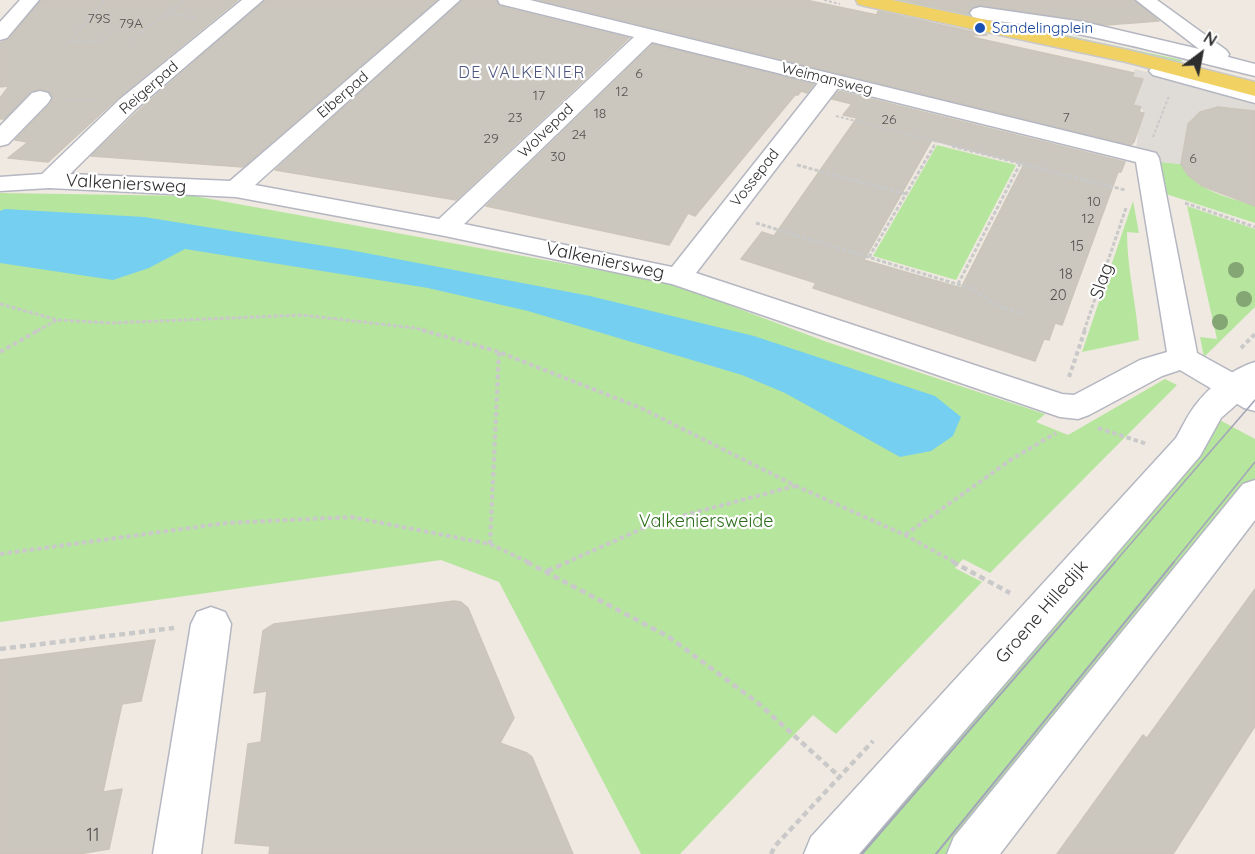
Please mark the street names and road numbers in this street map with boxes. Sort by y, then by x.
street label: Reigerpad [116,58,182,118]
street label: Weimansweg [779,59,875,99]
street label: Eiberpad [314,68,372,122]
street label: Wolvepad [515,100,577,162]
street label: Vossepad [727,145,783,211]
street label: Valkeniersweg [65,170,187,198]
street label: Valkeniersweg [544,238,666,284]
street label: Slag [1086,260,1118,302]
street label: Groene Hilledijk [991,556,1093,668]

